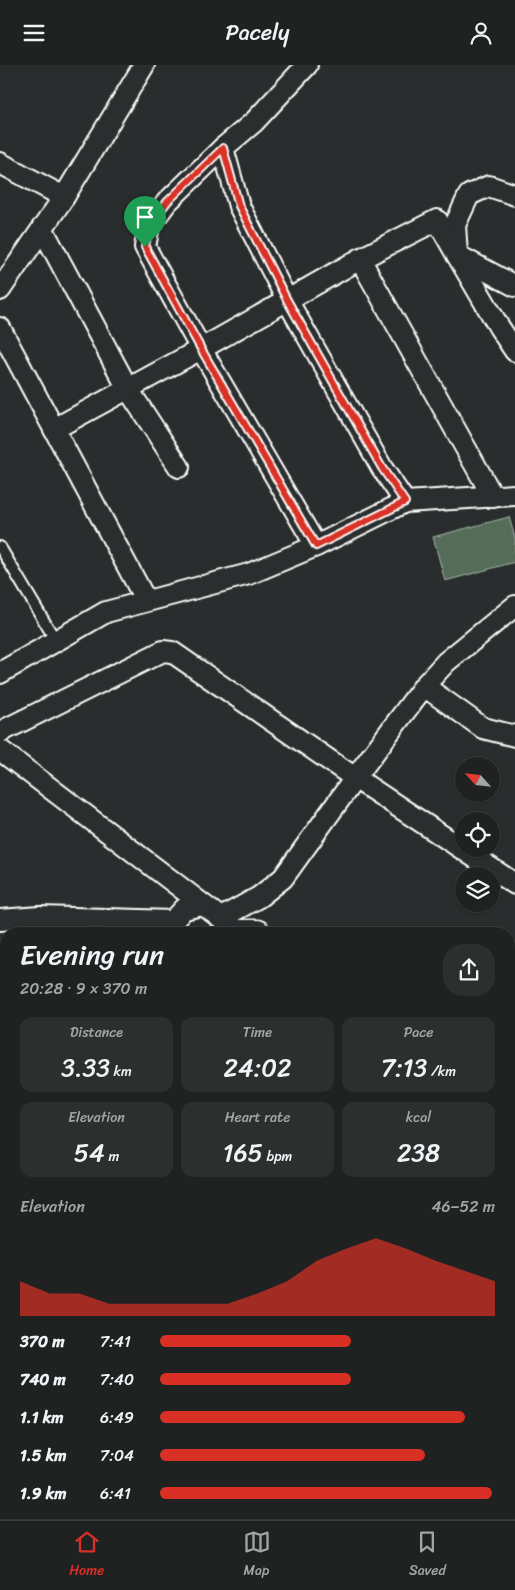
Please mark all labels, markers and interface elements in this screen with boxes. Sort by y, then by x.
text: Pacely [225,13,290,52]
icon: menu [20,19,48,47]
icon: person [467,19,495,47]
pin [124,196,166,247]
icon: arrive [131,203,159,231]
north arrow [455,757,500,803]
map controls [455,757,500,912]
button: locate [455,812,500,857]
button: layers [455,867,500,912]
text: Evening run [20,930,164,979]
button: share [443,944,495,996]
text: 20:28 · 9 × 370 m [20,974,147,1003]
text: Distance [70,1020,123,1045]
text: Time [243,1020,272,1045]
text: Pace [404,1020,433,1045]
text: 3.33 [61,1045,110,1090]
text: 24:02 [224,1045,291,1090]
text: 7:13 [381,1045,427,1090]
text: km [110,1059,132,1084]
text: /km [427,1059,456,1084]
text: Elevation [68,1105,125,1130]
text: Heart rate [225,1105,290,1130]
text: kcal [406,1105,431,1130]
text: 54 [74,1130,105,1175]
text: 165 [223,1130,263,1175]
text: 238 [397,1130,440,1175]
text: m [105,1144,119,1169]
text: bpm [263,1144,292,1169]
text: Elevation [20,1192,85,1221]
text: 46–52 m [431,1192,495,1221]
text: 370 m [20,1327,64,1356]
text: 7:41 [100,1327,131,1356]
text: 740 m [20,1365,66,1394]
text: 7:40 [100,1365,134,1394]
text: 1.1 km [20,1403,64,1432]
text: 6:49 [100,1403,134,1432]
text: 1.5 km [20,1441,66,1470]
text: 7:04 [100,1441,134,1470]
text: 1.9 km [20,1479,66,1508]
text: 6:41 [100,1479,131,1508]
tab: Home [69,1528,104,1583]
tab: Map [243,1528,271,1583]
tab: Saved [409,1528,446,1583]

